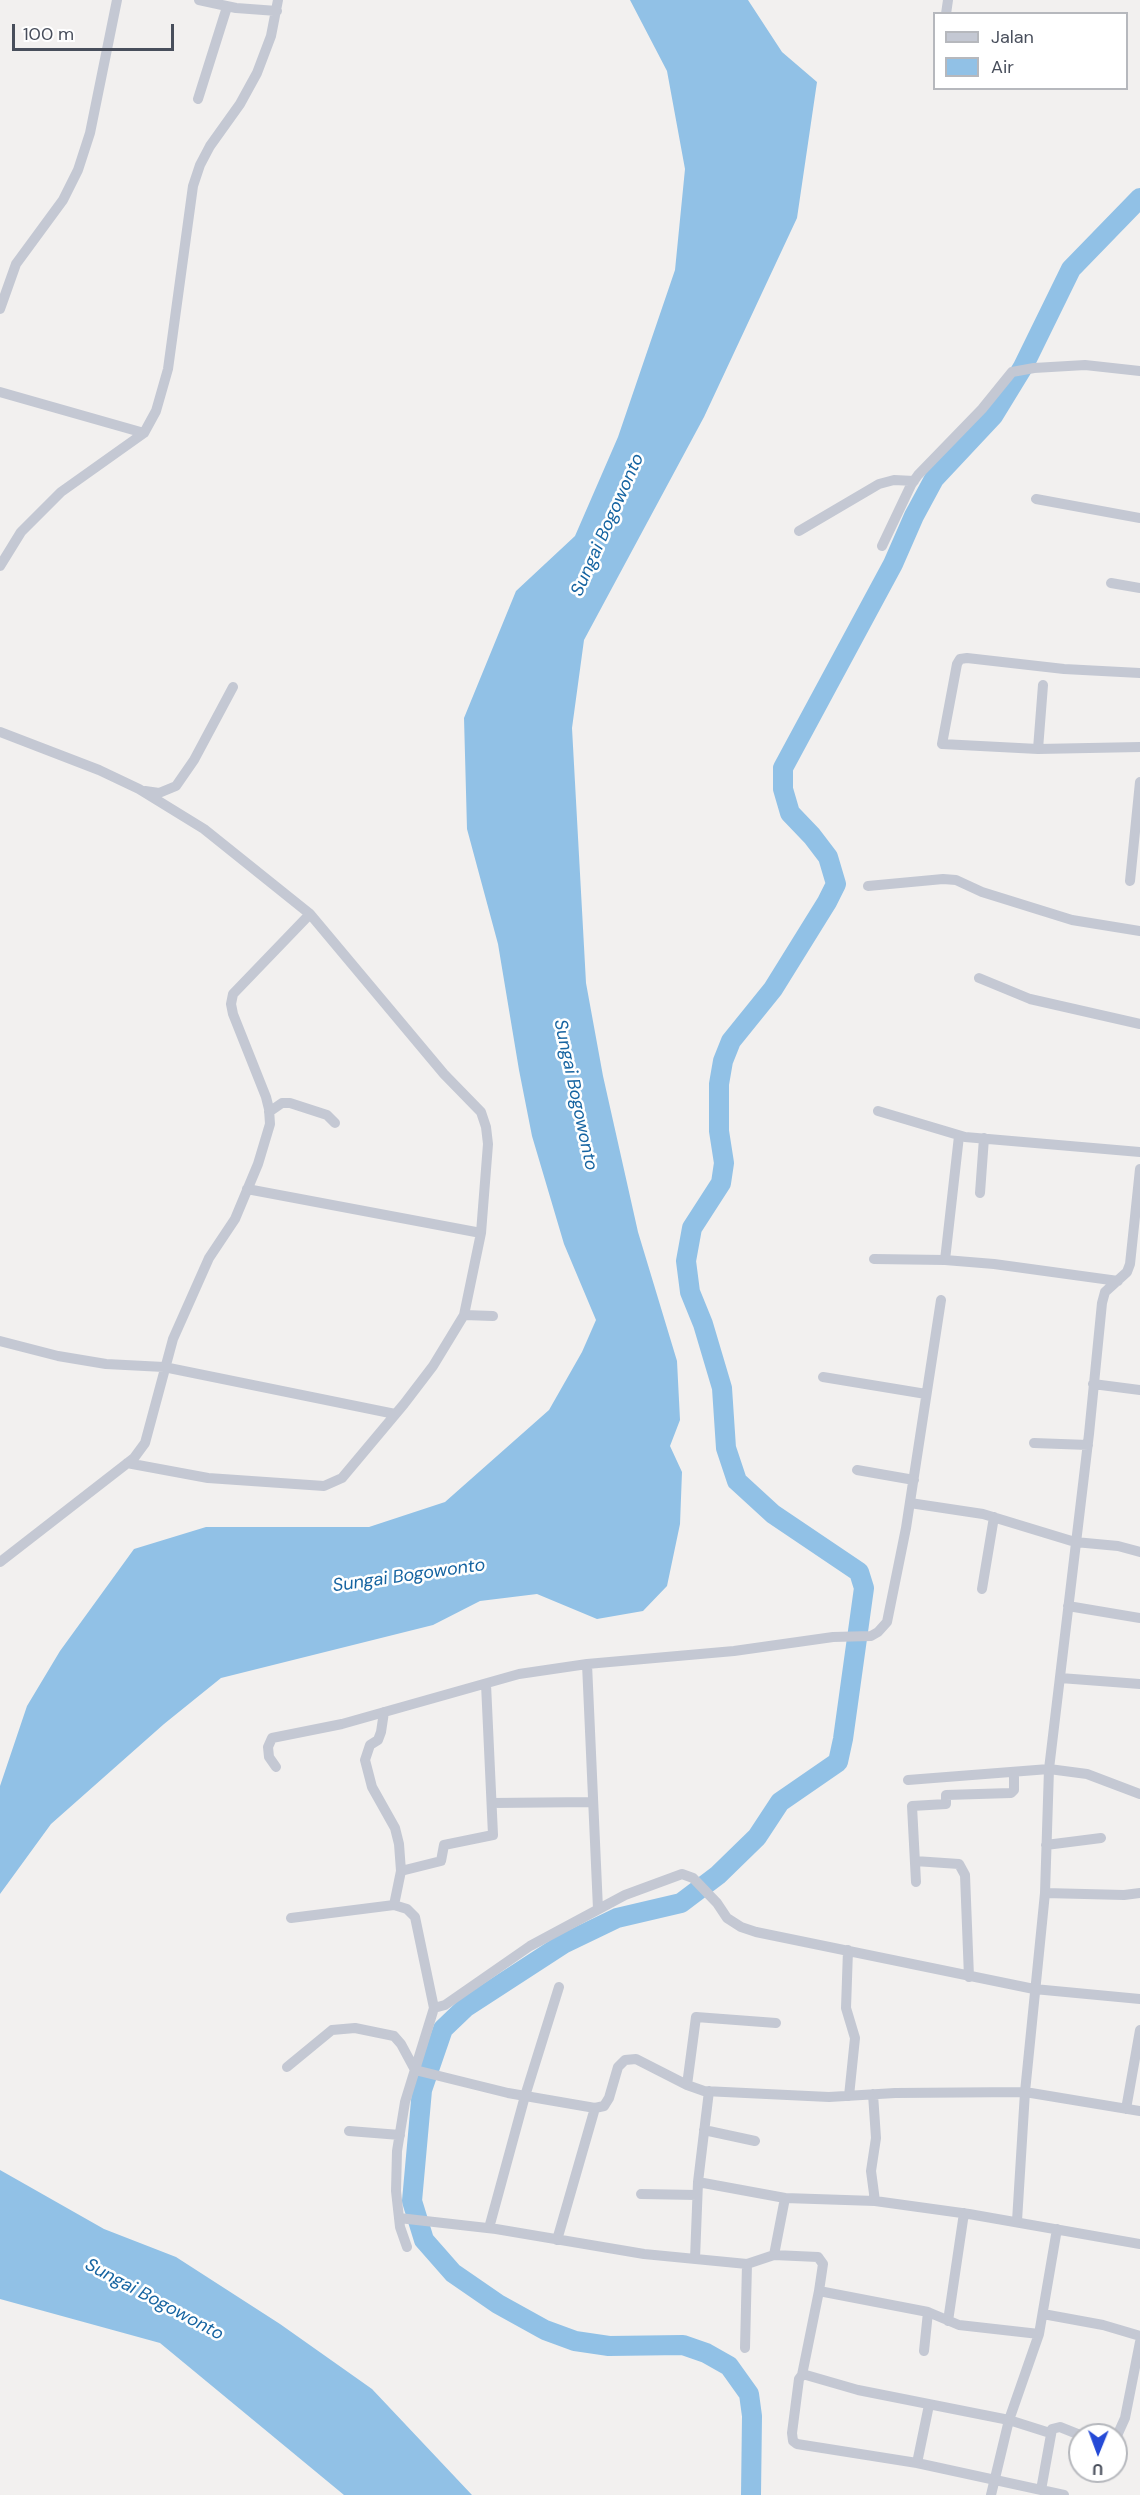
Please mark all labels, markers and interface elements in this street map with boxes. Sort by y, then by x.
scale bar [15,12,177,50]
legend [933,12,1128,90]
text: 100 m [23,22,74,46]
text: Jalan [991,25,1034,49]
text: Air [991,55,1014,79]
water label: Sungai Bogowonto [567,450,649,600]
water label: Sungai Bogowonto [548,1018,602,1172]
water label: Sungai Bogowonto [331,1555,487,1597]
water label: Sungai Bogowonto [81,2254,227,2346]
north arrow [1068,2423,1128,2483]
text: U [1092,2459,1103,2480]

